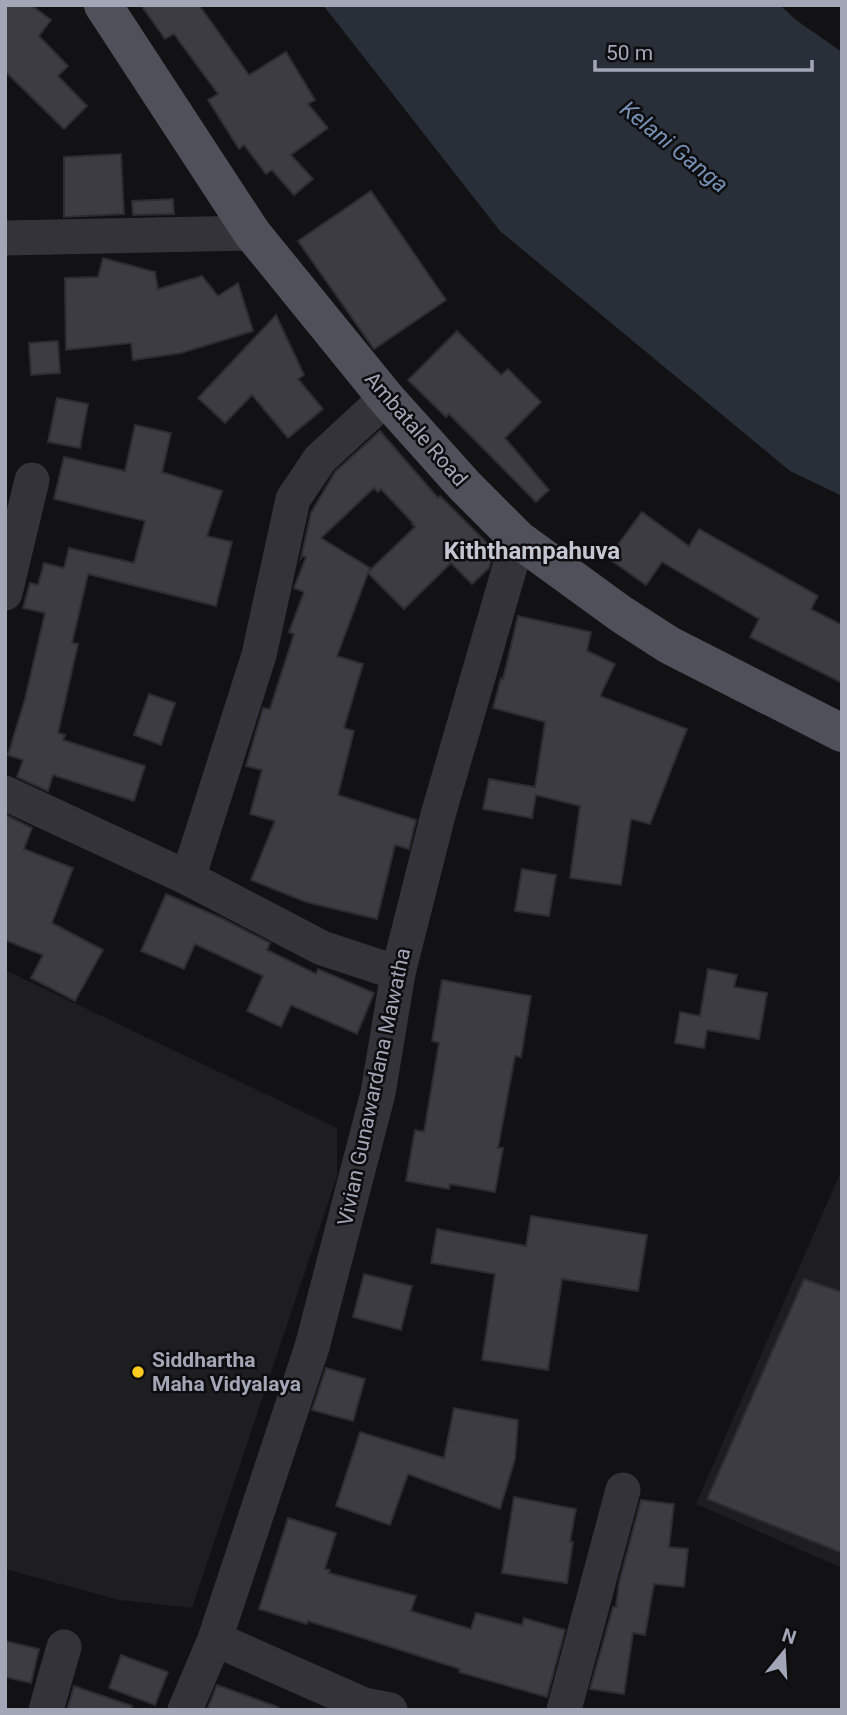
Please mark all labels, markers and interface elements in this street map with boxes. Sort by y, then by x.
scale bar [595,28,812,72]
text: 50 m [606,41,653,65]
water label: Kelani Ganga [615,95,733,199]
street label: Ambatale Road [360,367,472,491]
district label: Kiththampahuva [444,537,620,565]
street label: Vivian Gunawardana Mawatha [333,946,415,1228]
place label: Siddhartha Maha Vidyalaya [152,1348,301,1396]
marker: Siddhartha Maha Vidyalaya [130,1364,146,1380]
north arrow [749,1617,819,1687]
text: N [779,1623,799,1649]

